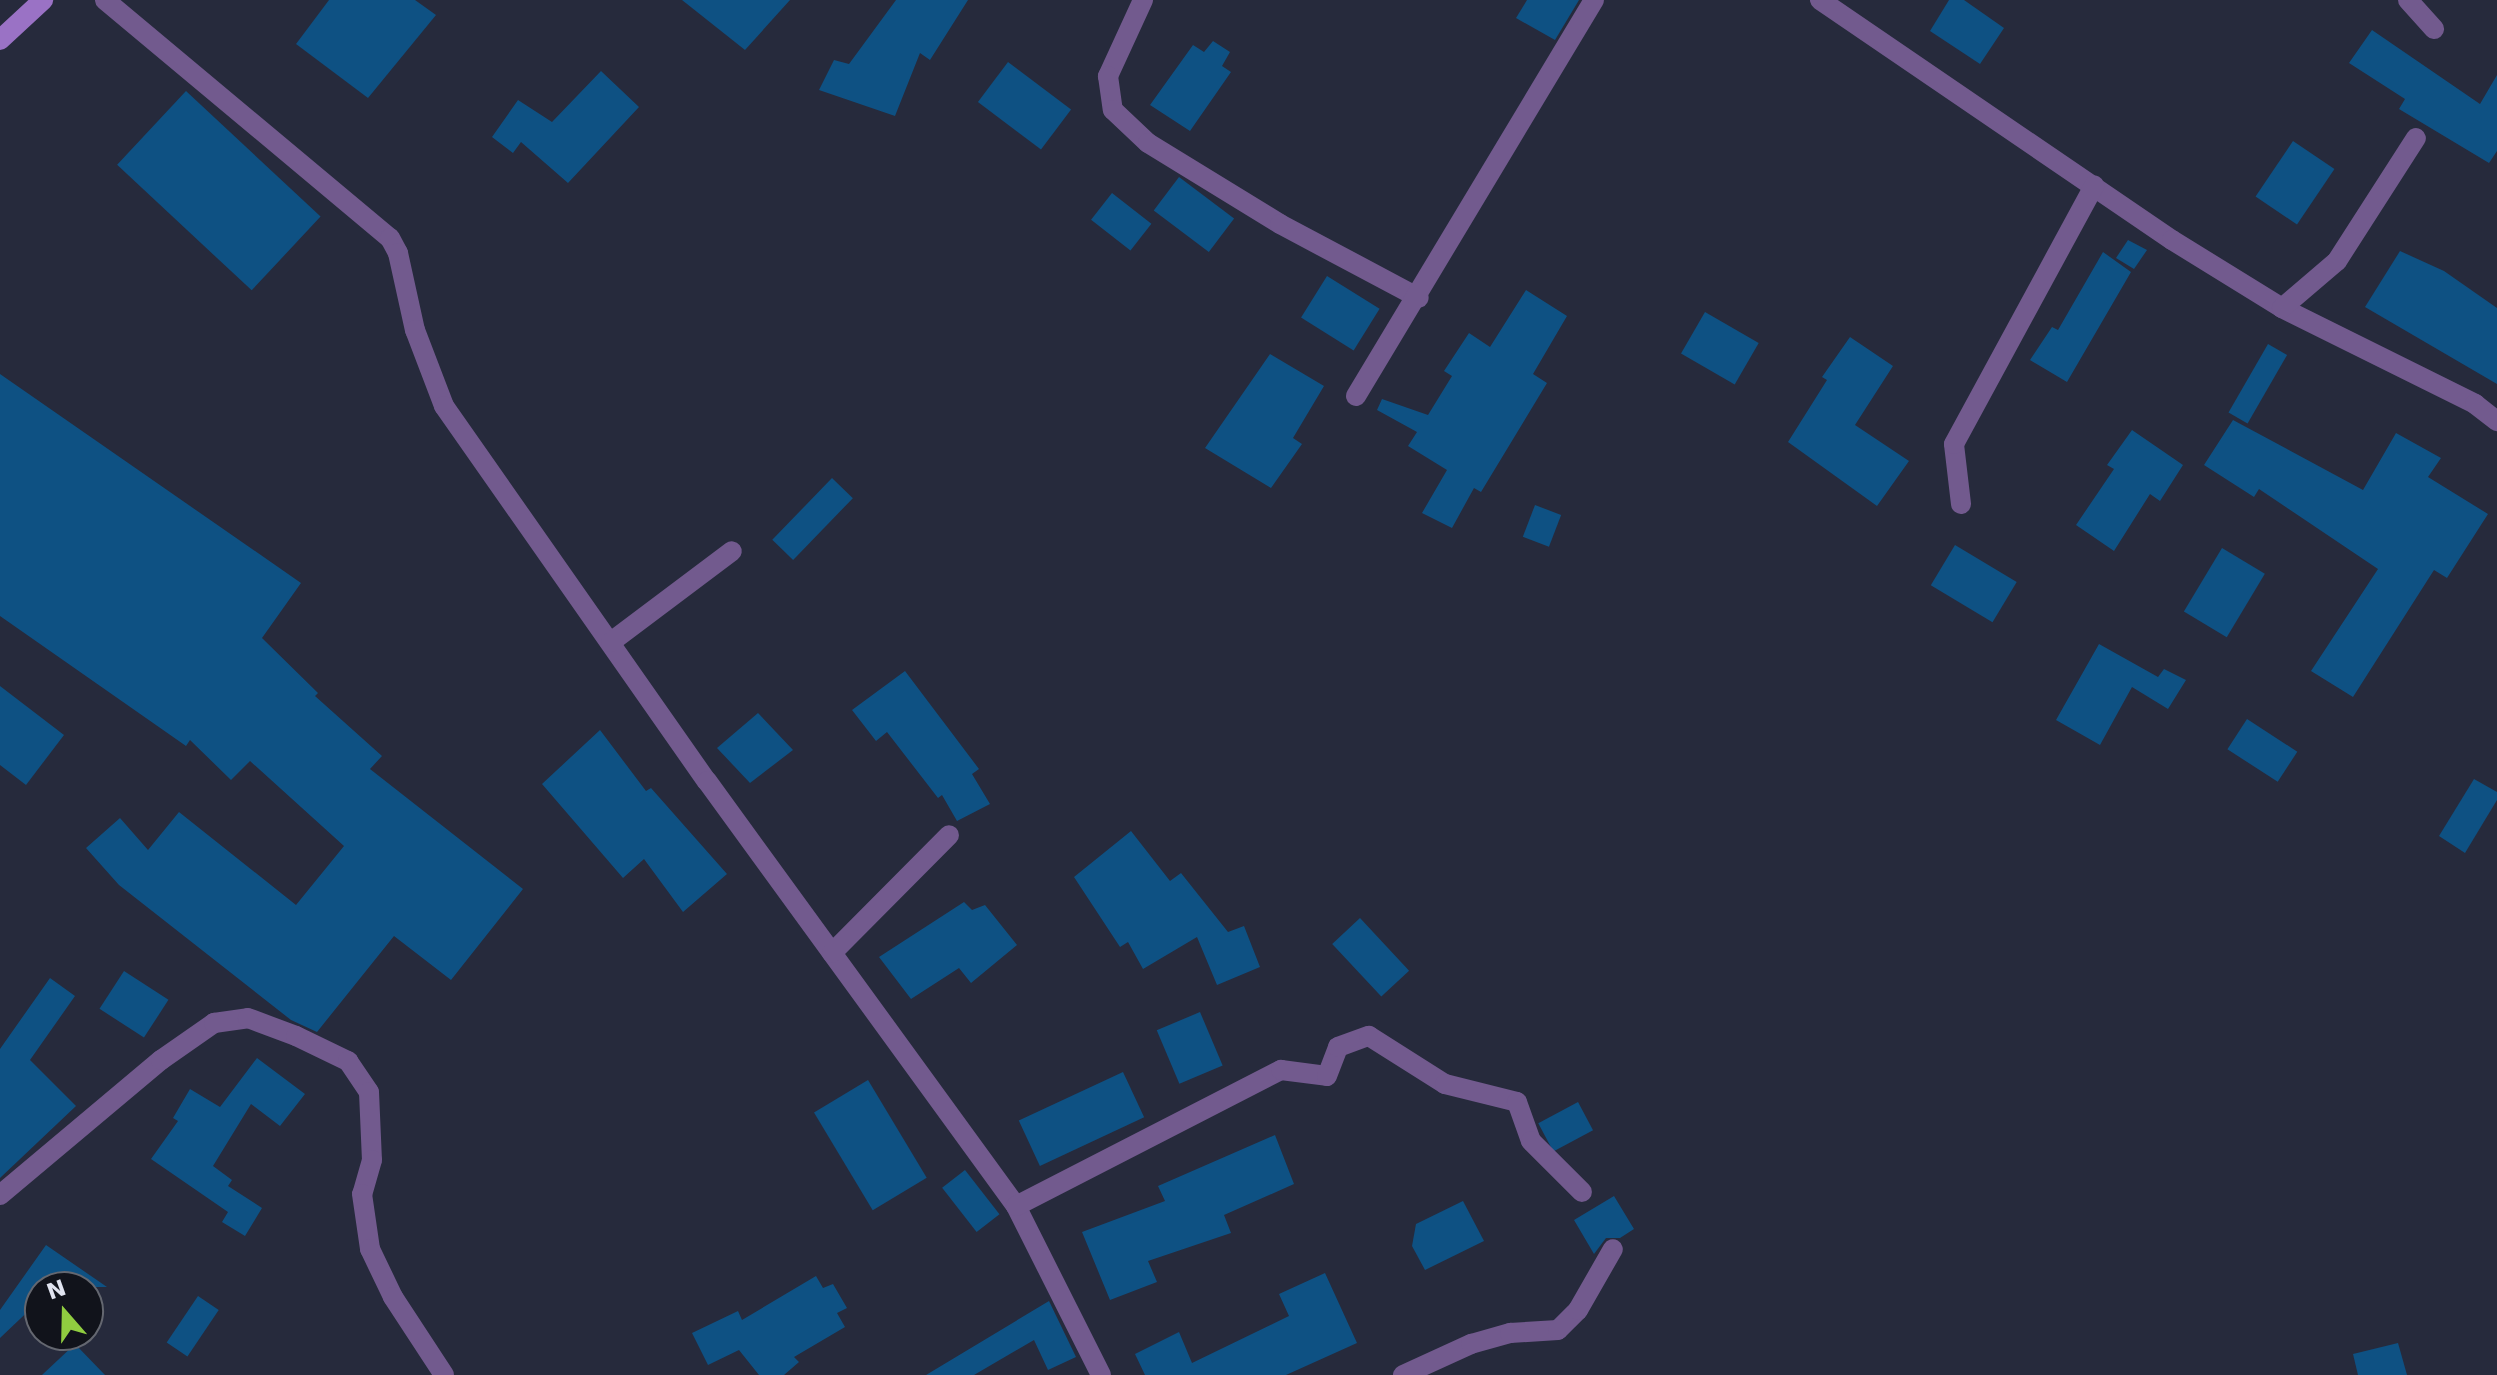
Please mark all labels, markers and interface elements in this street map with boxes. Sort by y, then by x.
north arrow [24,1271,104,1351]
text: N [43,1275,69,1305]

